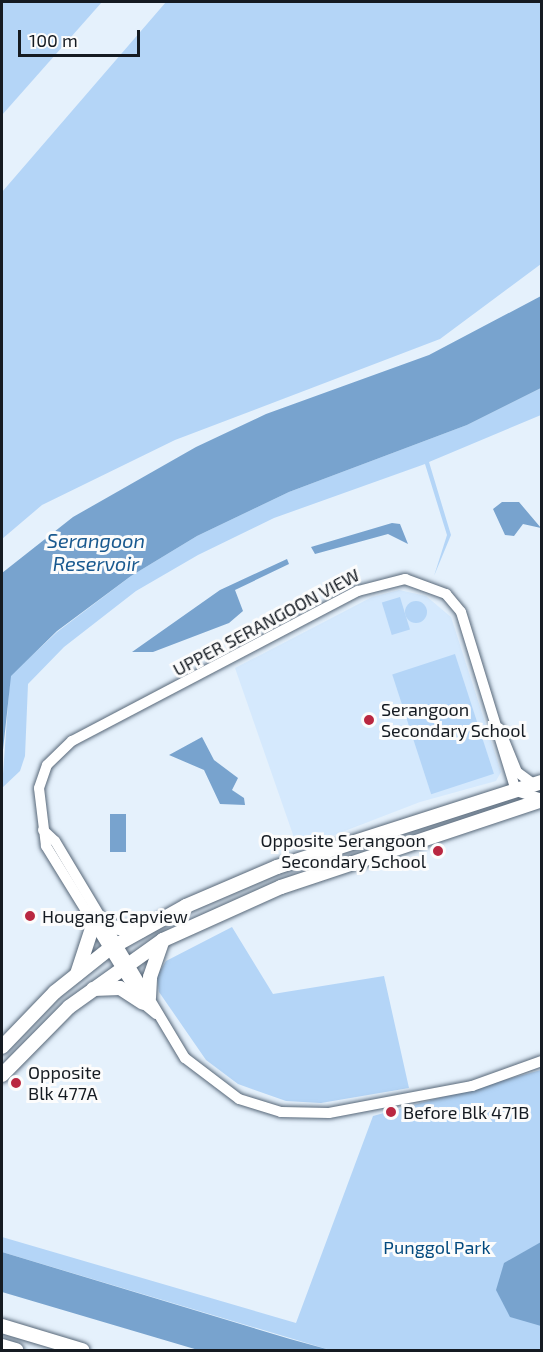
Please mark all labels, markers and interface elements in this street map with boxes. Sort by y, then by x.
scale bar [21,18,142,56]
text: 100 m [29,29,78,51]
water label: Serangoon Reservoir [47,528,145,575]
street label: UPPER SERANGOON VIEW [169,564,363,680]
place label: Serangoon Secondary School [381,699,526,742]
marker: Serangoon Secondary School [362,713,376,727]
place label: Opposite Serangoon Secondary School [261,830,426,872]
marker: Opposite Serangoon Secondary School [431,844,445,858]
place label: Hougang Capview [42,905,188,927]
marker: Hougang Capview [23,909,37,923]
place label: Opposite Blk 477A [28,1062,101,1104]
marker: Opposite Blk 477A [9,1076,23,1090]
place label: Before Blk 471B [403,1101,530,1123]
marker: Before Blk 471B [384,1105,398,1119]
park label: Punggol Park [383,1236,491,1258]

